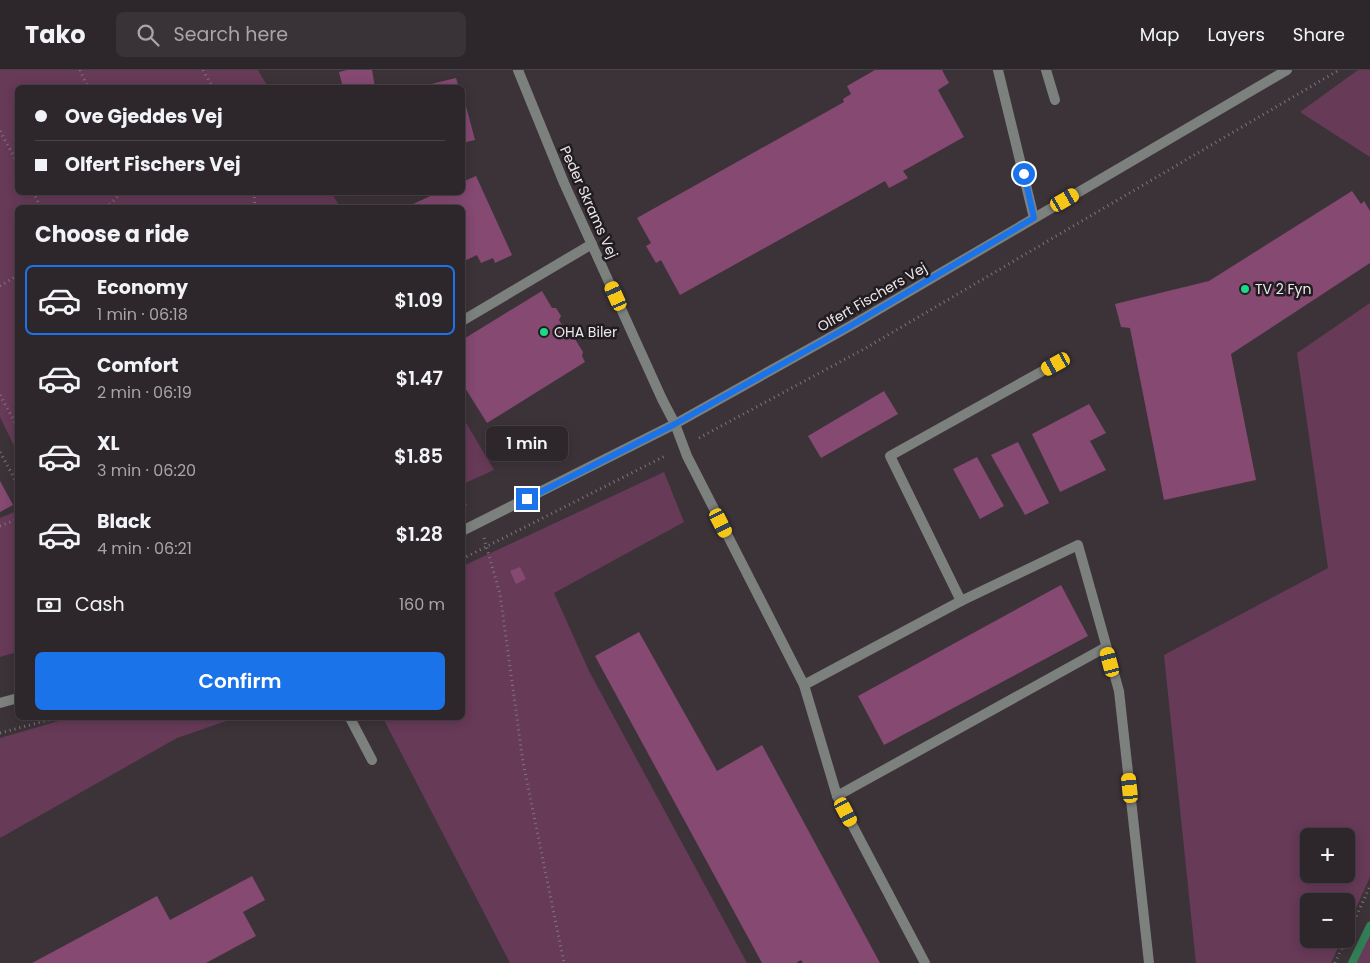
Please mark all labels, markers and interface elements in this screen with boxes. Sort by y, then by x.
search box [116,12,466,57]
text: Tako [25,18,86,51]
icon: search [134,21,162,49]
text: Search here [174,21,288,48]
text: Map [1140,22,1180,47]
text: Layers [1208,22,1265,47]
text: Share [1293,22,1345,47]
text: Ove Gjeddes Vej [65,103,223,130]
street label: Peder Skrams Vej [555,143,623,261]
text: Olfert Fischers Vej [65,151,241,178]
route start [1013,163,1035,185]
car [1048,186,1081,214]
text: Choose a ride [35,219,189,250]
street label: Olfert Fischers Vej [813,257,931,337]
text: Economy [97,274,188,301]
icon: car [37,278,82,323]
car [603,279,628,313]
place label: TV 2 Fyn [1255,279,1311,299]
marker: TV 2 Fyn [1239,283,1251,295]
text: $1.09 [395,287,443,314]
text: 1 min · 06:18 [97,303,188,326]
place label: OHA Biler [554,322,617,342]
marker: OHA Biler [538,326,550,338]
car [1039,350,1072,378]
text: Comfort [97,352,179,379]
icon: car [37,356,82,401]
text: $1.47 [396,365,443,392]
text: 2 min · 06:19 [97,381,192,404]
callout: 1 min [486,426,568,462]
text: XL [97,430,120,457]
text: 1 min [506,432,548,455]
icon: car [37,434,82,479]
text: $1.85 [394,443,443,470]
text: 3 min · 06:20 [97,459,196,482]
route end [516,488,538,510]
car [707,506,734,540]
text: Black [97,508,151,535]
icon: car [37,512,82,557]
text: $1.28 [396,521,443,548]
text: 4 min · 06:21 [97,537,192,560]
icon: cash [35,591,63,619]
text: Cash [75,591,125,618]
text: 160 m [399,593,445,616]
car [1098,646,1121,678]
button: Confirm [35,652,445,710]
car [1120,772,1139,804]
car [832,795,859,829]
map controls [1300,828,1355,948]
button: + [1300,828,1355,883]
button: − [1300,893,1355,948]

